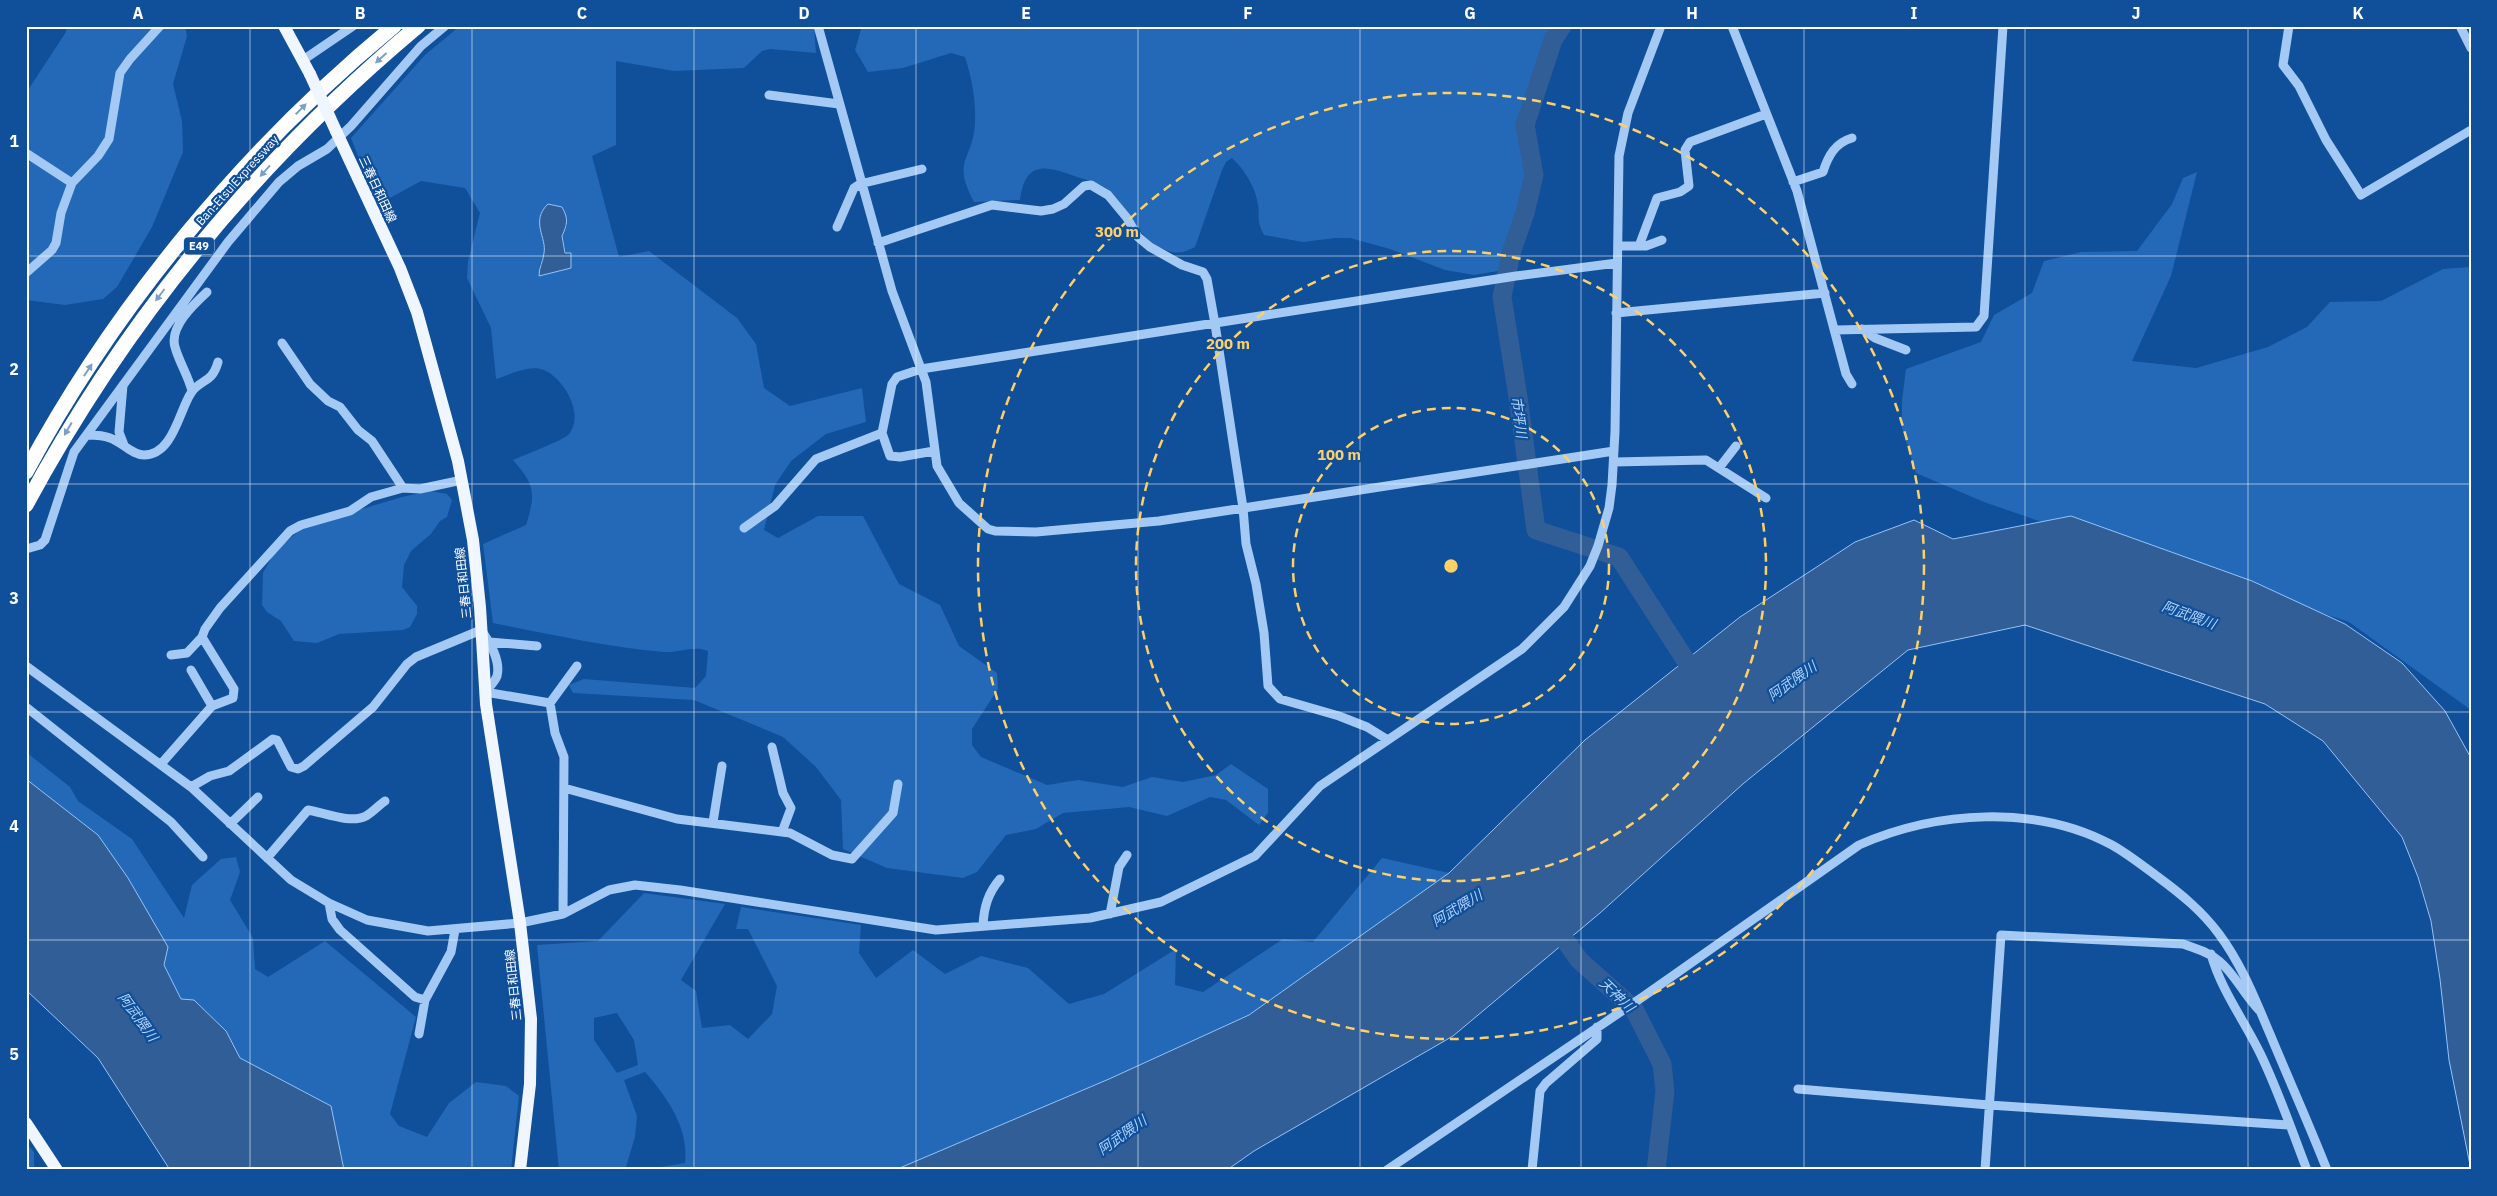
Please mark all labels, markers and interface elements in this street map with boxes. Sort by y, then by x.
text: A [133,3,144,23]
text: B [355,3,366,23]
text: C [577,3,587,23]
text: D [798,3,810,23]
text: E [1021,3,1031,23]
text: F [1243,3,1253,23]
text: G [1464,3,1476,23]
text: H [1686,3,1698,23]
text: I [1911,3,1918,23]
text: J [2132,3,2140,23]
text: K [2352,3,2364,23]
one-way arrow [375,52,388,63]
one-way arrow [295,103,307,115]
text: 1 [9,131,19,151]
street label: Ban-Etsu Expressway [192,132,282,228]
street label: 三春日和田線 [356,153,400,225]
one-way arrow [259,164,270,177]
text: 300 m [1095,222,1139,241]
road number: E49 [184,238,214,255]
one-way arrow [155,288,165,302]
text: 200 m [1206,334,1250,353]
text: 2 [9,359,19,379]
one-way arrow [83,363,93,377]
water label: 市坪川 [1507,395,1531,441]
one-way arrow [64,423,73,436]
text: 100 m [1317,445,1361,464]
street label: 三春日和田線 [452,546,474,620]
centre of rings [1442,557,1460,575]
text: 3 [9,588,19,608]
water label: 阿武隈川 [2160,597,2220,634]
water label: 阿武隈川 [1764,656,1822,704]
text: 4 [9,816,19,836]
water label: 阿武隈川 [1428,885,1487,930]
street label: 三春日和田線 [502,948,524,1022]
water label: 天神川 [1596,974,1640,1017]
water label: 阿武隈川 [114,989,163,1047]
text: 5 [9,1044,19,1064]
water label: 阿武隈川 [1094,1110,1152,1158]

